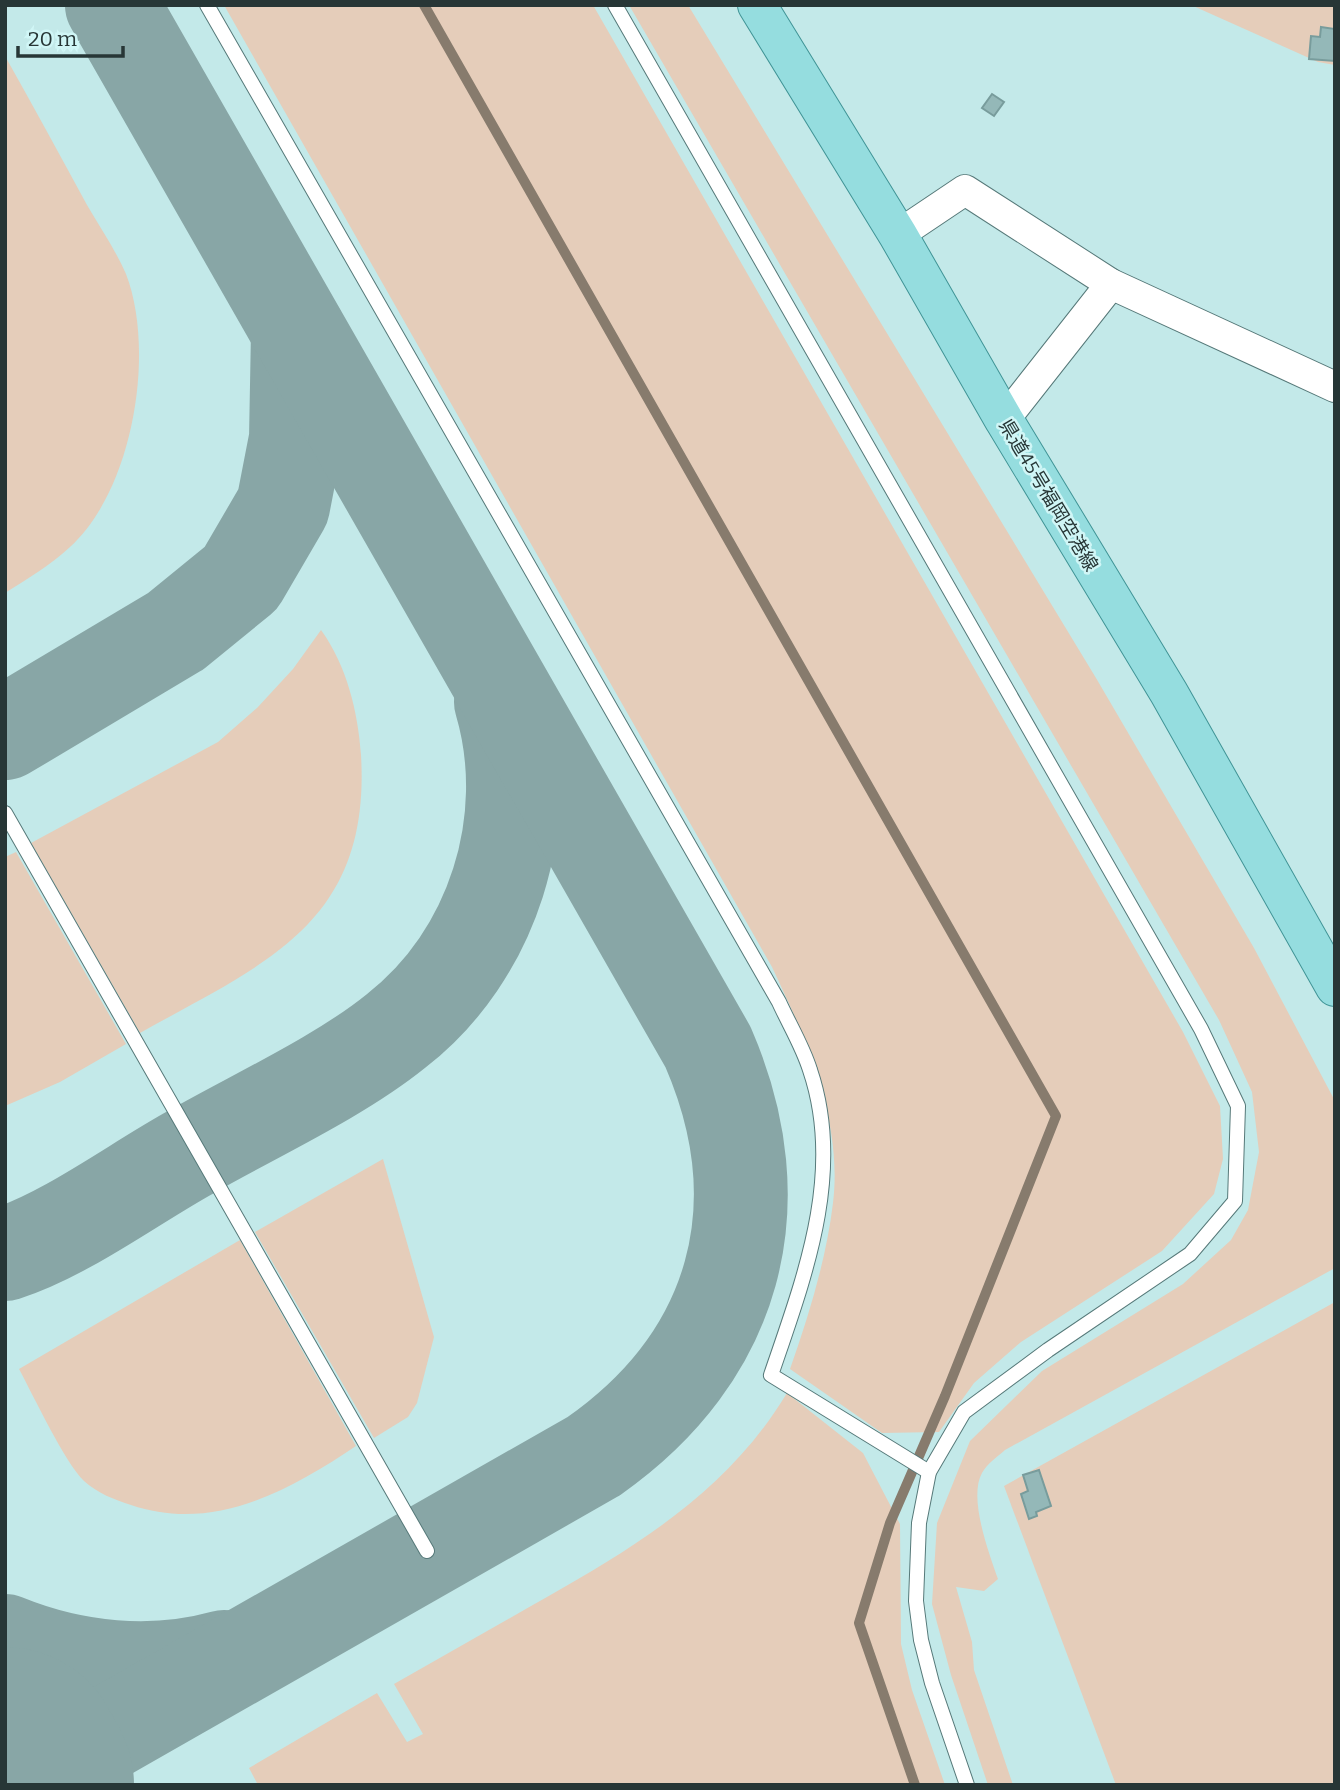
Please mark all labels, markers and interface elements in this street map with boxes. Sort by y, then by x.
scale bar [18,14,122,58]
text: 20 m [28,26,77,52]
street label: 県道45号福岡空港線 [994,415,1103,575]

